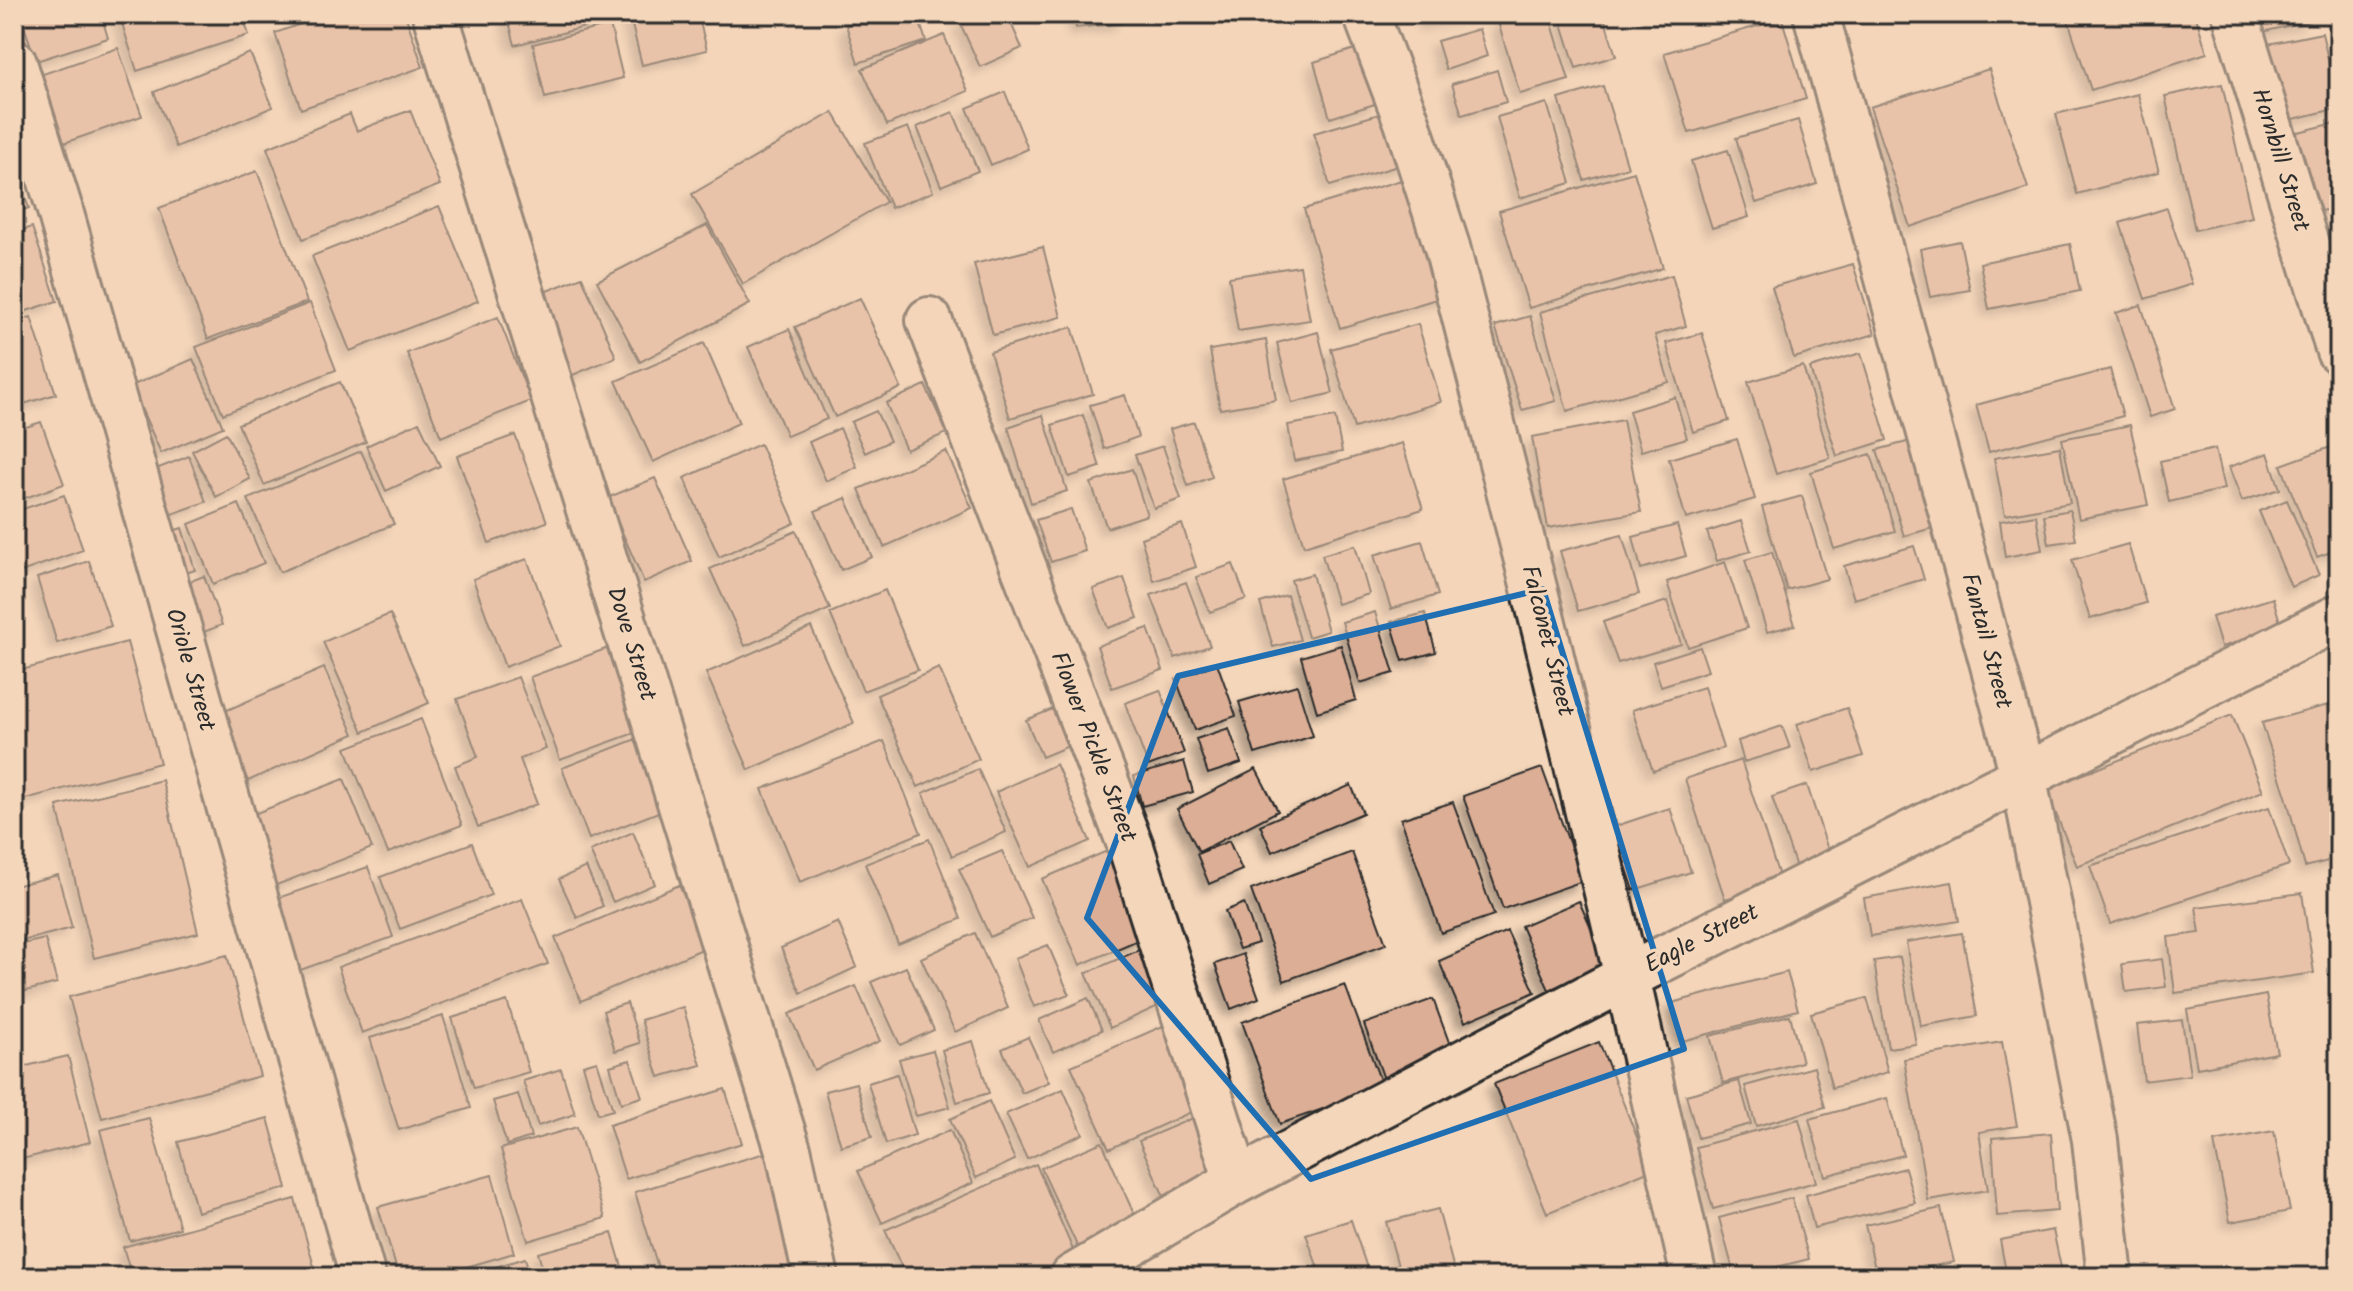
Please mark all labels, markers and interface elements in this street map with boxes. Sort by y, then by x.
street label: Hornbill Street [2240,83,2321,237]
street label: Falconet Street [1509,561,1585,721]
street label: Fantail Street [1949,569,2023,714]
street label: Dove Street [595,582,667,707]
street label: Oriole Street [154,604,226,737]
street label: Flower Pickle Street [1039,646,1148,849]
street label: Eagle Street [1638,893,1767,984]

